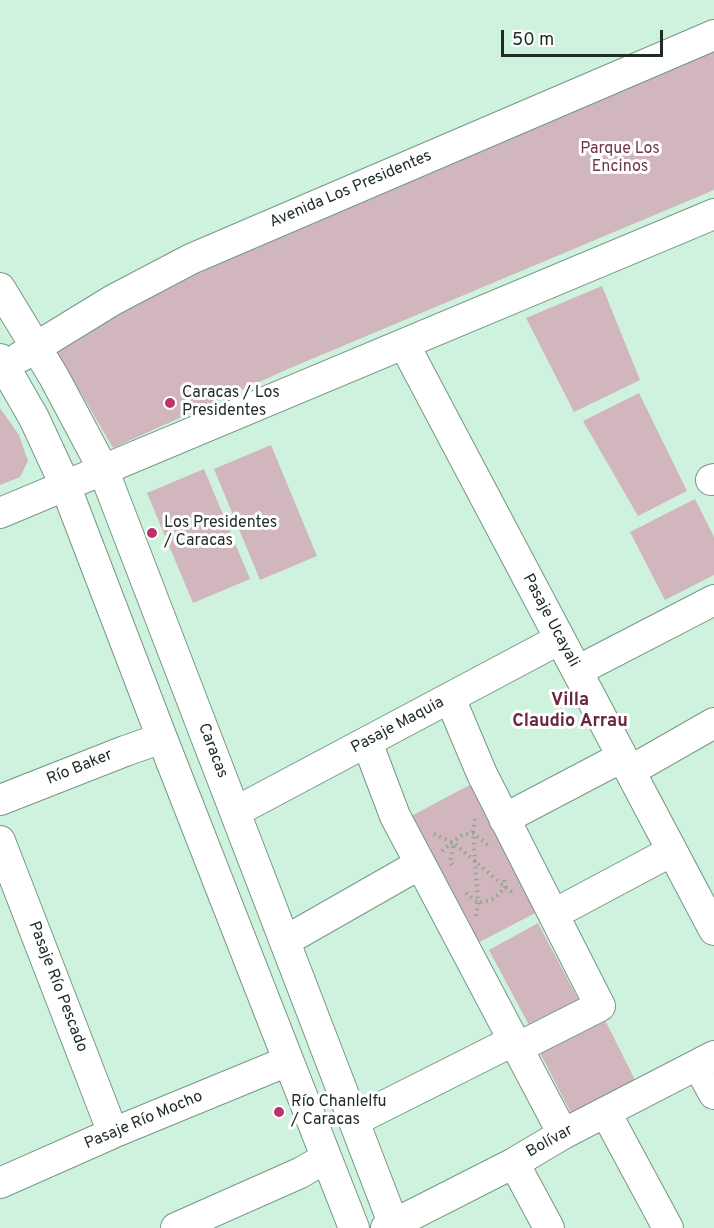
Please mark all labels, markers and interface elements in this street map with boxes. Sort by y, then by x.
scale bar [504,18,666,56]
text: 50 m [512,29,554,52]
park label: Parque Los Encinos [580,140,660,178]
street label: Avenida Los Presidentes [267,147,435,233]
place label: Caracas / Los Presidentes [182,384,280,422]
marker: Caracas / Los Presidentes [163,396,177,410]
place label: Los Presidentes / Caracas [164,514,277,552]
marker: Los Presidentes / Caracas [145,526,159,540]
street label: Pasaje Ucayali [517,571,583,671]
district label: Villa Claudio Arrau [512,690,628,732]
street label: Pasaje Maquia [348,693,448,759]
street label: Caracas [193,721,231,781]
street label: Río Baker [44,746,116,790]
street label: Pasaje Río Pescado [23,919,91,1055]
street label: Pasaje Río Mocho [82,1087,206,1155]
place label: Río Chanlelfu / Caracas [291,1093,386,1131]
marker: Río Chanlelfu / Caracas [272,1105,286,1119]
street label: Bolívar [523,1121,577,1163]

